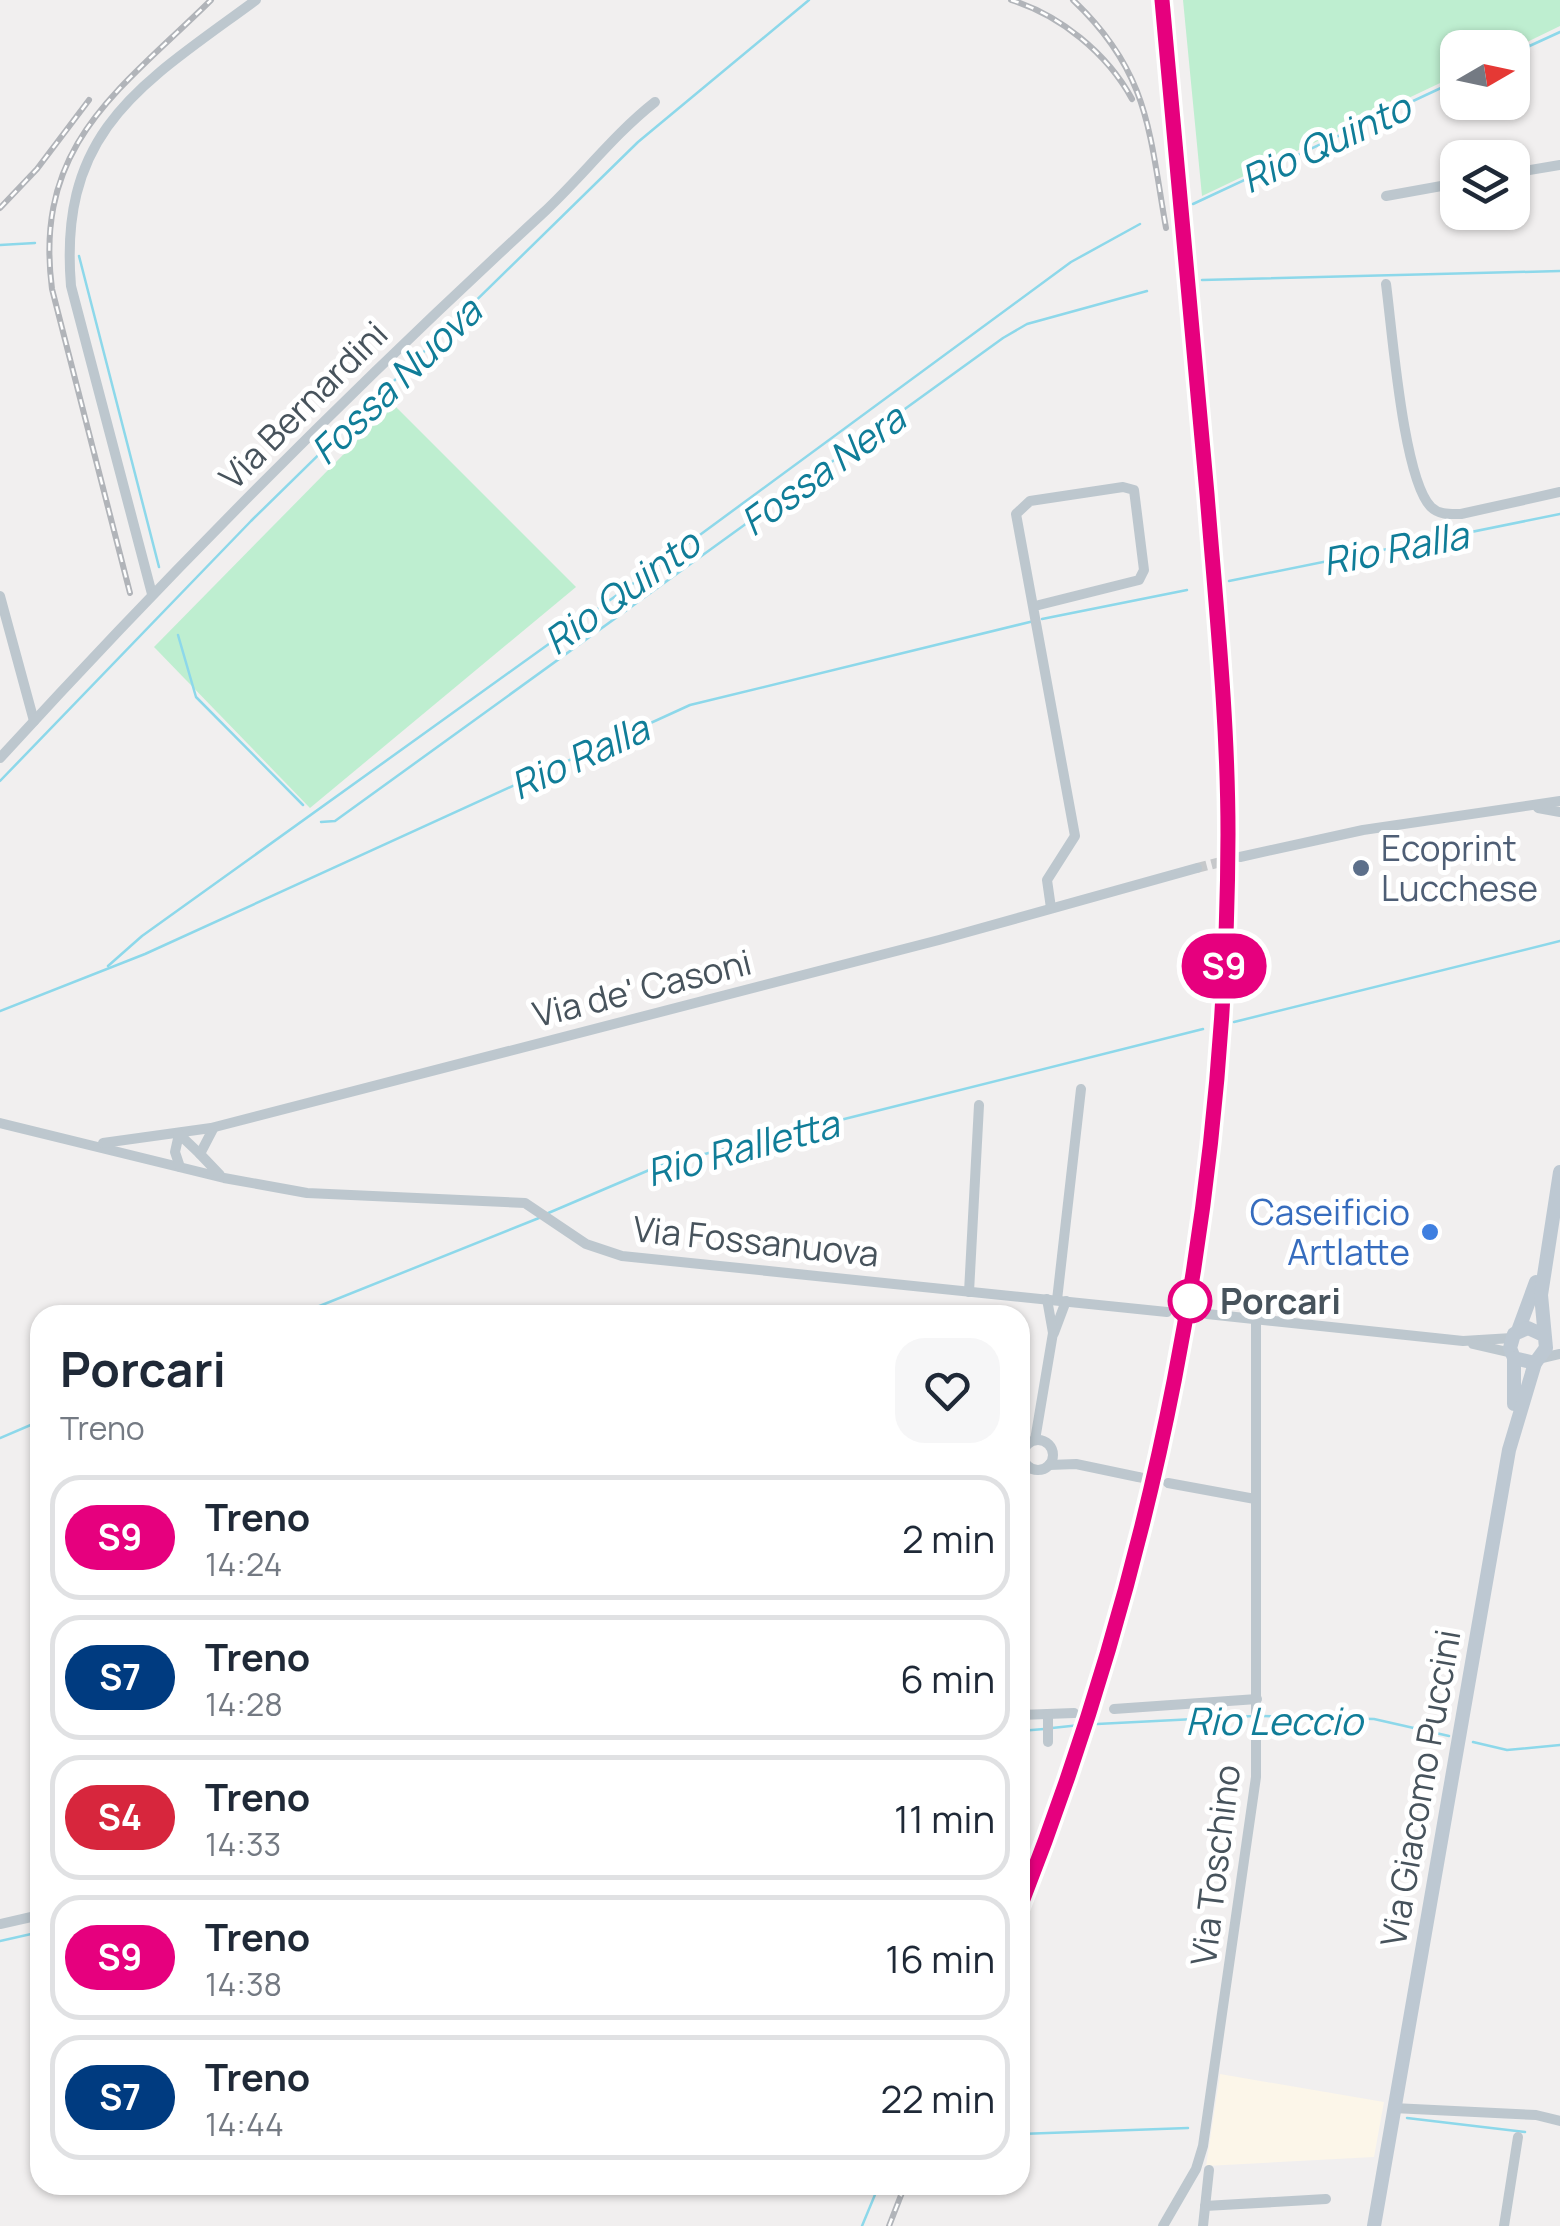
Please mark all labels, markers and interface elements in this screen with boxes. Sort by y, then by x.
north arrow [1440,30,1530,120]
map controls [1440,30,1530,230]
water label: Rio Quinto [1232,79,1420,204]
button: layers [1440,140,1530,230]
water label: Fossa Nuova [298,284,493,475]
street label: Via Bernardini [208,310,398,500]
water label: Fossa Nera [729,391,916,546]
water label: Rio Ralla [1318,507,1474,587]
water label: Rio Quinto [532,515,712,665]
water label: Rio Ralla [501,701,658,811]
place label: Ecoprint Lucchese [1381,824,1538,912]
marker: Ecoprint Lucchese [1350,857,1372,879]
line badge: S9 [1179,934,1269,998]
street label: Via de' Casoni [528,938,756,1038]
text: S9 [1202,942,1246,990]
water label: Rio Ralletta [640,1096,846,1198]
place label: Caseificio Artlatte [1250,1188,1410,1276]
street label: Via Fossanuova [631,1204,881,1278]
marker: Caseificio Artlatte [1419,1221,1441,1243]
place label: Porcari [1220,1277,1341,1325]
marker: Porcari [1169,1280,1211,1322]
text: Porcari [60,1336,226,1401]
button: heart [895,1338,1000,1443]
text: Treno [60,1406,145,1450]
text: Treno [205,1490,310,1542]
text: 2 min [902,1512,995,1564]
text: S9 [98,1513,142,1561]
text: 14:24 [205,1542,282,1586]
street label: Via Giacomo Puccini [1369,1626,1471,1950]
text: Treno [205,1630,310,1682]
text: 6 min [900,1652,995,1704]
text: S7 [99,1653,141,1701]
text: 14:28 [205,1682,283,1726]
water label: Rio Leccio [1186,1694,1365,1746]
street label: Via Toschino [1179,1762,1251,1968]
text: Treno [205,1770,310,1822]
text: 11 min [894,1792,995,1844]
text: S4 [98,1793,142,1841]
text: 14:33 [205,1822,281,1866]
text: Treno [205,1910,310,1962]
text: 16 min [885,1932,995,1984]
text: S9 [98,1933,142,1981]
text: 14:38 [205,1962,282,2006]
text: Treno [205,2050,310,2102]
text: 22 min [880,2072,995,2124]
text: S7 [99,2073,141,2121]
text: 14:44 [205,2102,284,2146]

